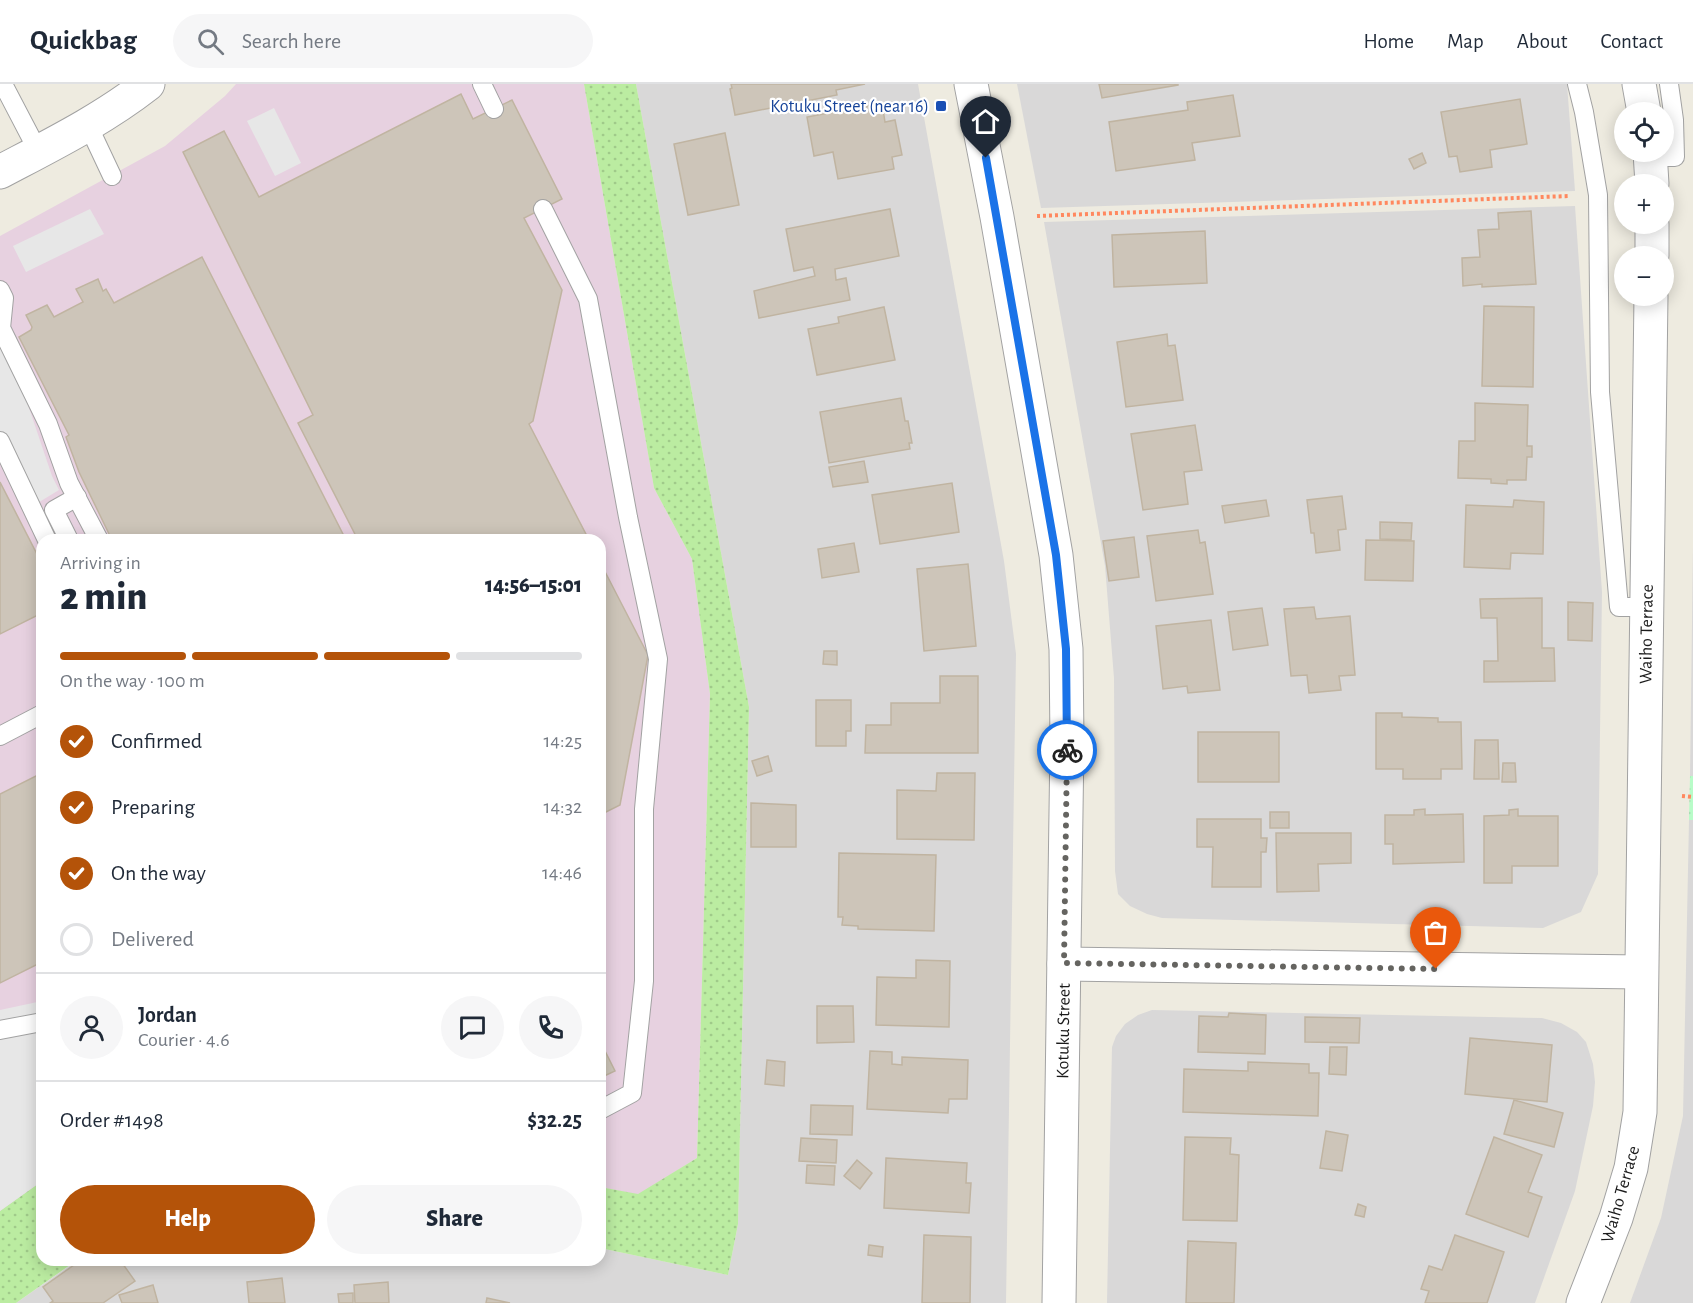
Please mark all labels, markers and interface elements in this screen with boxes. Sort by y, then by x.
search box [173,14,593,68]
icon: search [194,25,227,58]
text: Quickbag [30,27,137,55]
text: Search here [242,30,341,52]
text: Home [1363,31,1414,52]
text: Map [1447,31,1484,52]
text: About [1517,31,1567,52]
text: Contact [1600,31,1663,52]
pin [960,96,1011,158]
place label: Kotuku Street (near 16) [770,98,929,116]
marker: Kotuku Street (near 16) [934,99,948,113]
map controls [1614,102,1674,306]
button: locate [1614,102,1674,162]
icon: home [969,105,1002,138]
button: + [1614,174,1674,234]
button: − [1614,246,1674,306]
text: Arriving in [60,553,141,573]
text: 14:56–15:01 [485,574,582,596]
text: 2 min [60,578,147,617]
street label: Waiho Terrace [1637,584,1657,684]
text: On the way · 100 m [60,671,205,691]
courier [1037,720,1097,780]
icon: check [60,725,93,758]
text: Confirmed [111,730,202,752]
text: 14:25 [543,731,582,751]
icon: bike [1051,734,1084,767]
icon: check [60,791,93,824]
text: Preparing [111,796,195,818]
text: 14:32 [544,797,582,817]
icon: check [60,857,93,890]
text: On the way [111,862,206,884]
text: 14:46 [542,863,582,883]
pin [1410,907,1461,969]
icon: bag [1419,916,1452,949]
text: Delivered [111,928,194,950]
street label: Kotuku Street [1054,983,1074,1079]
button: person [60,996,123,1059]
button: chat [441,996,504,1059]
button: phone [519,996,582,1059]
text: Jordan [138,1004,197,1026]
text: Courier · 4.6 [138,1030,230,1050]
text: Order #1498 [60,1109,164,1131]
text: $32.25 [527,1109,582,1131]
street label: Waiho Terrace [1599,1144,1643,1245]
button: Help [60,1185,315,1254]
button: Share [327,1185,582,1254]

